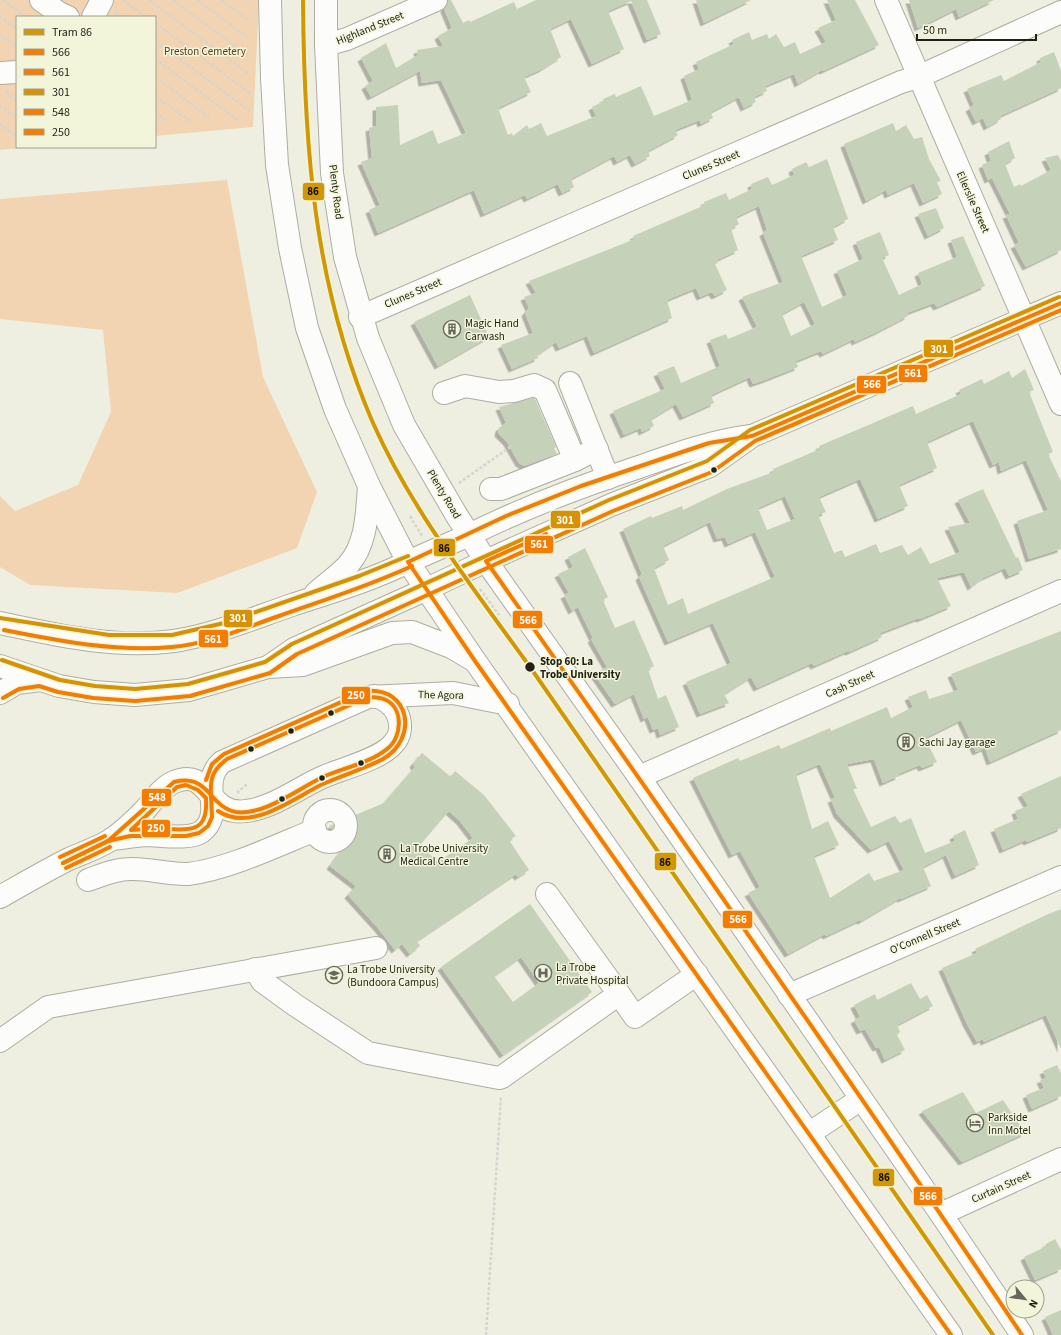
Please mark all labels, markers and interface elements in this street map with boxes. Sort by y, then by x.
street label: Highland Street [334,8,406,48]
legend [16,16,156,148]
scale bar [917,16,1036,42]
text: 50 m [923,22,947,39]
text: Tram 86 [52,24,92,41]
text: 566 [52,44,70,61]
park label: Preston Cemetery [164,44,246,59]
text: 561 [52,64,70,81]
text: 301 [52,84,70,101]
text: 548 [52,104,70,121]
text: 250 [52,124,70,141]
street label: Clunes Street [680,146,742,184]
street label: Plenty Road [325,164,347,220]
street label: Ellerslie Street [953,169,993,235]
line badge: 86 [302,182,325,201]
text: 86 [307,184,319,199]
street label: Clunes Street [382,274,444,312]
place label: Magic Hand Carwash [465,316,519,344]
building icon: Magic Hand Carwash [442,319,462,339]
line badge: 301 [923,339,954,358]
text: 301 [930,342,948,357]
line badge: 561 [898,364,928,383]
text: 561 [904,366,922,381]
line badge: 566 [856,375,887,394]
text: 566 [863,377,881,392]
unlabelled marker [709,465,719,475]
street label: Plenty Road [423,466,465,522]
line badge: 301 [550,510,581,529]
text: 301 [556,513,574,528]
line badge: 561 [524,535,554,554]
text: 561 [530,537,548,552]
line badge: 86 [433,538,456,557]
text: 86 [438,541,450,556]
line badge: 301 [223,609,253,628]
line badge: 566 [512,610,543,629]
text: 301 [229,611,247,626]
text: 566 [519,613,537,628]
line badge: 561 [198,629,229,648]
text: 561 [204,632,222,647]
place label: Stop 60: La Trobe University [540,654,621,682]
marker: Stop 60: La Trobe University [523,660,537,674]
street label: Cash Street [823,666,877,701]
line badge: 250 [341,686,371,705]
street label: The Agora [418,687,464,703]
text: 250 [347,688,365,703]
unlabelled marker [326,708,336,718]
unlabelled marker [286,726,296,736]
building icon: Sachi Jay garage [896,732,916,752]
place label: Sachi Jay garage [919,735,996,750]
unlabelled marker [246,744,256,754]
unlabelled marker [356,758,366,768]
unlabelled marker [317,773,327,783]
line badge: 548 [141,788,172,807]
text: 548 [148,790,166,805]
unlabelled marker [277,794,287,804]
line badge: 250 [141,819,171,838]
text: 250 [147,821,165,836]
place label: La Trobe University Medical Centre [400,841,488,869]
building icon: La Trobe University Medical Centre [377,844,397,864]
line badge: 86 [654,852,677,871]
text: 86 [659,855,671,870]
line badge: 566 [722,910,753,929]
text: 566 [729,912,747,927]
street label: O'Connell Street [887,914,963,958]
place label: La Trobe Private Hospital [556,960,629,988]
place label: La Trobe University (Bundoora Campus) [347,962,439,990]
hospital icon: La Trobe Private Hospital [533,963,553,983]
school or university icon: La Trobe University (Bundoora Campus) [324,965,344,985]
place label: Parkside Inn Motel [988,1110,1031,1138]
hotel icon: Parkside Inn Motel [965,1113,985,1133]
street label: Curtain Street [969,1167,1033,1207]
line badge: 86 [872,1168,895,1187]
text: 86 [878,1170,890,1185]
line badge: 566 [913,1186,943,1206]
text: 566 [919,1189,937,1204]
north arrow [1005,1279,1045,1319]
text: N [1025,1297,1042,1310]

